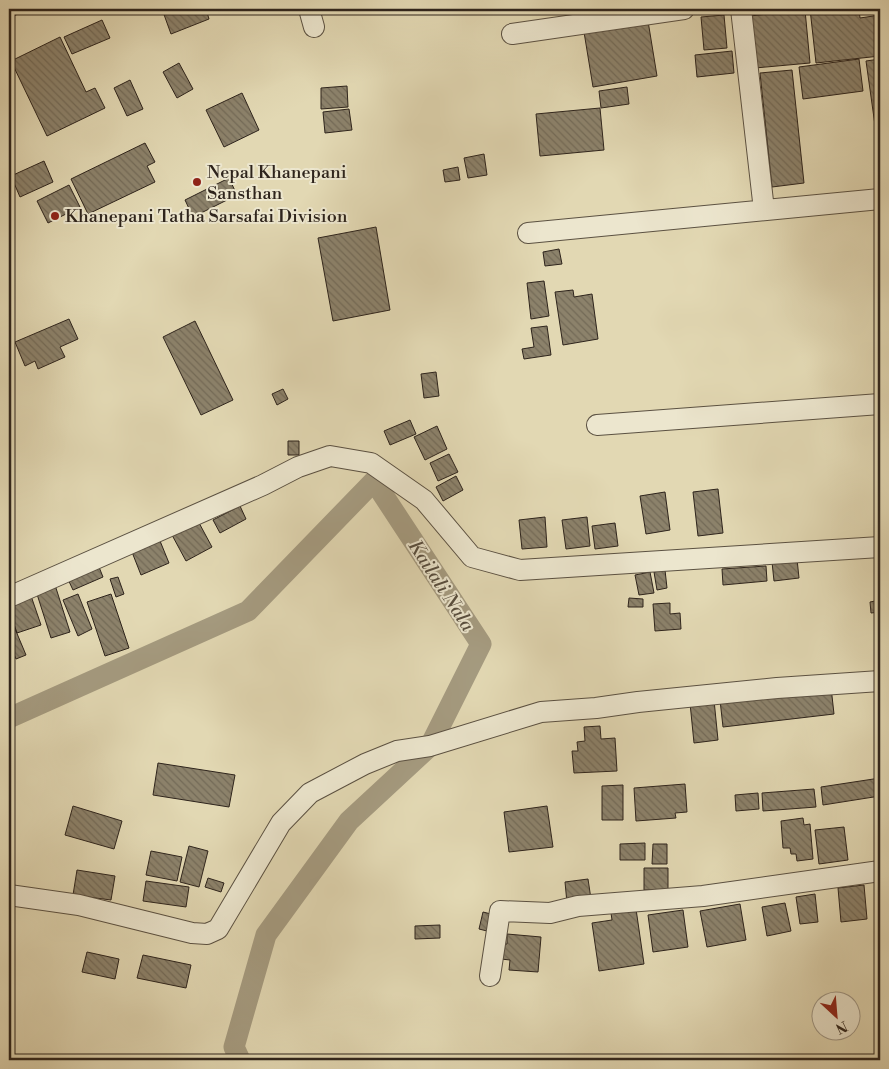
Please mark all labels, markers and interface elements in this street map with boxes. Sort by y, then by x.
place label: Nepal Khanepani Sansthan [207,161,347,205]
marker: Nepal Khanepani Sansthan [191,176,203,188]
place label: Khanepani Tatha Sarsafai Division [65,205,348,228]
marker: Khanepani Tatha Sarsafai Division [49,210,61,222]
water label: Kailali Nala [403,535,480,636]
north arrow [812,992,862,1042]
text: N [832,1016,850,1037]

